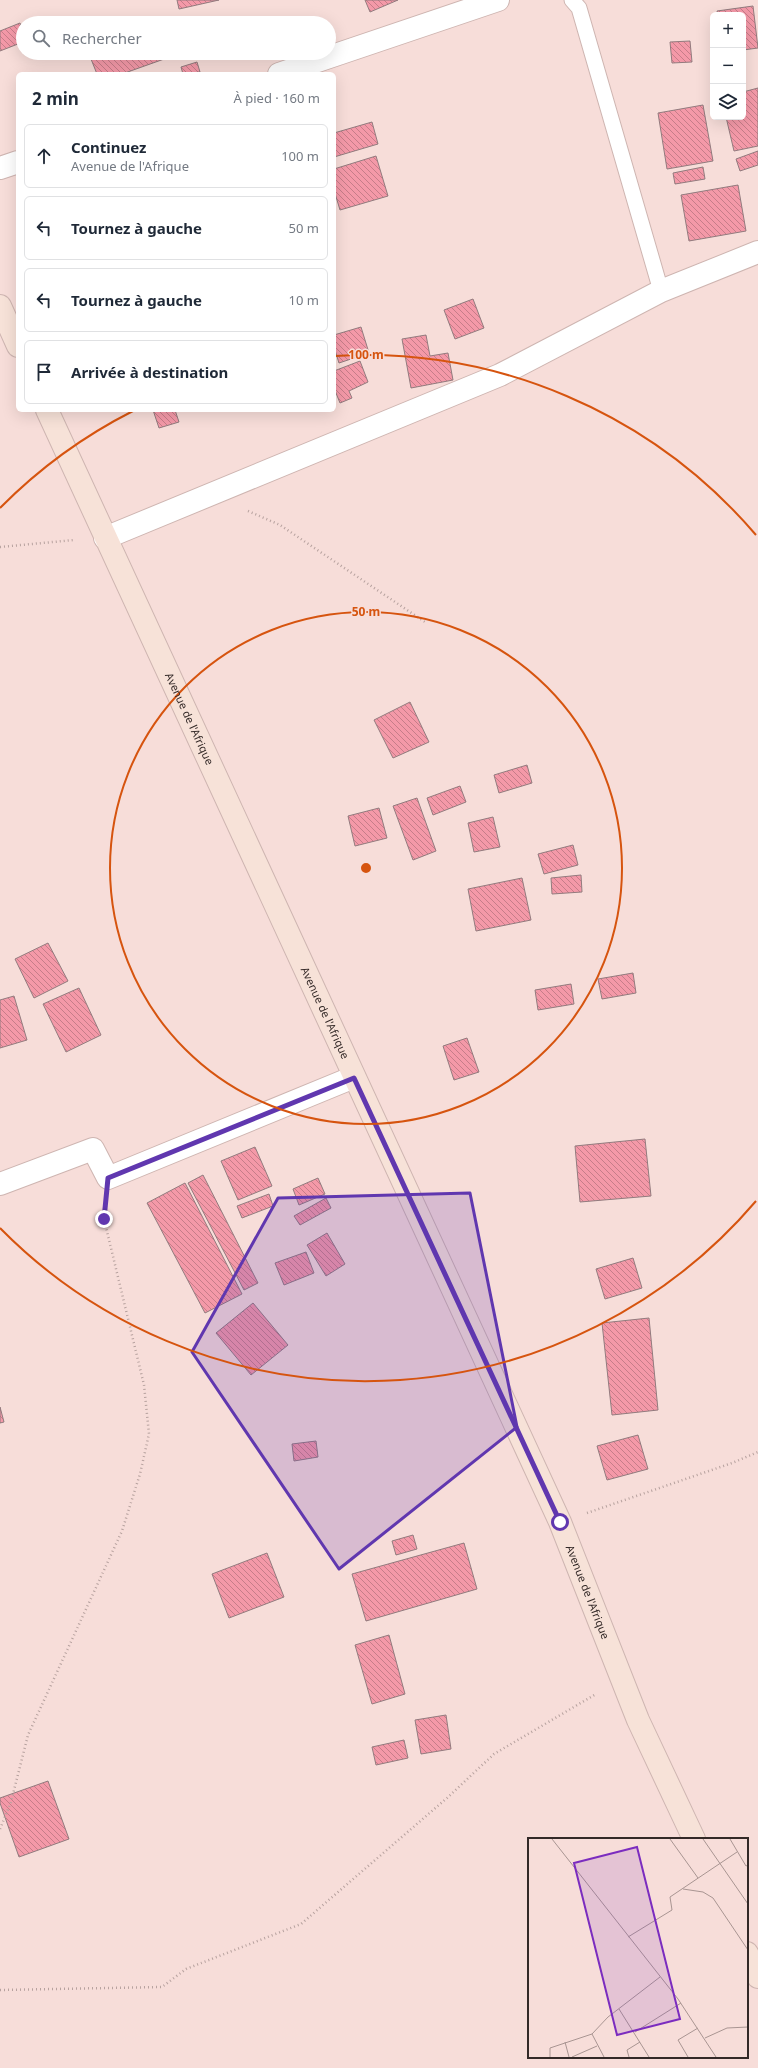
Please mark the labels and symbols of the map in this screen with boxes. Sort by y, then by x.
text: 100 m [348,346,384,363]
text: 50 m [352,603,380,620]
street label: Avenue de l'Afrique [162,670,218,767]
centre of rings [359,861,373,875]
street label: Avenue de l'Afrique [298,964,353,1061]
route end [95,1210,113,1228]
route start [551,1513,569,1531]
street label: Avenue de l'Afrique [563,1543,613,1641]
inset map [528,1838,748,2058]

